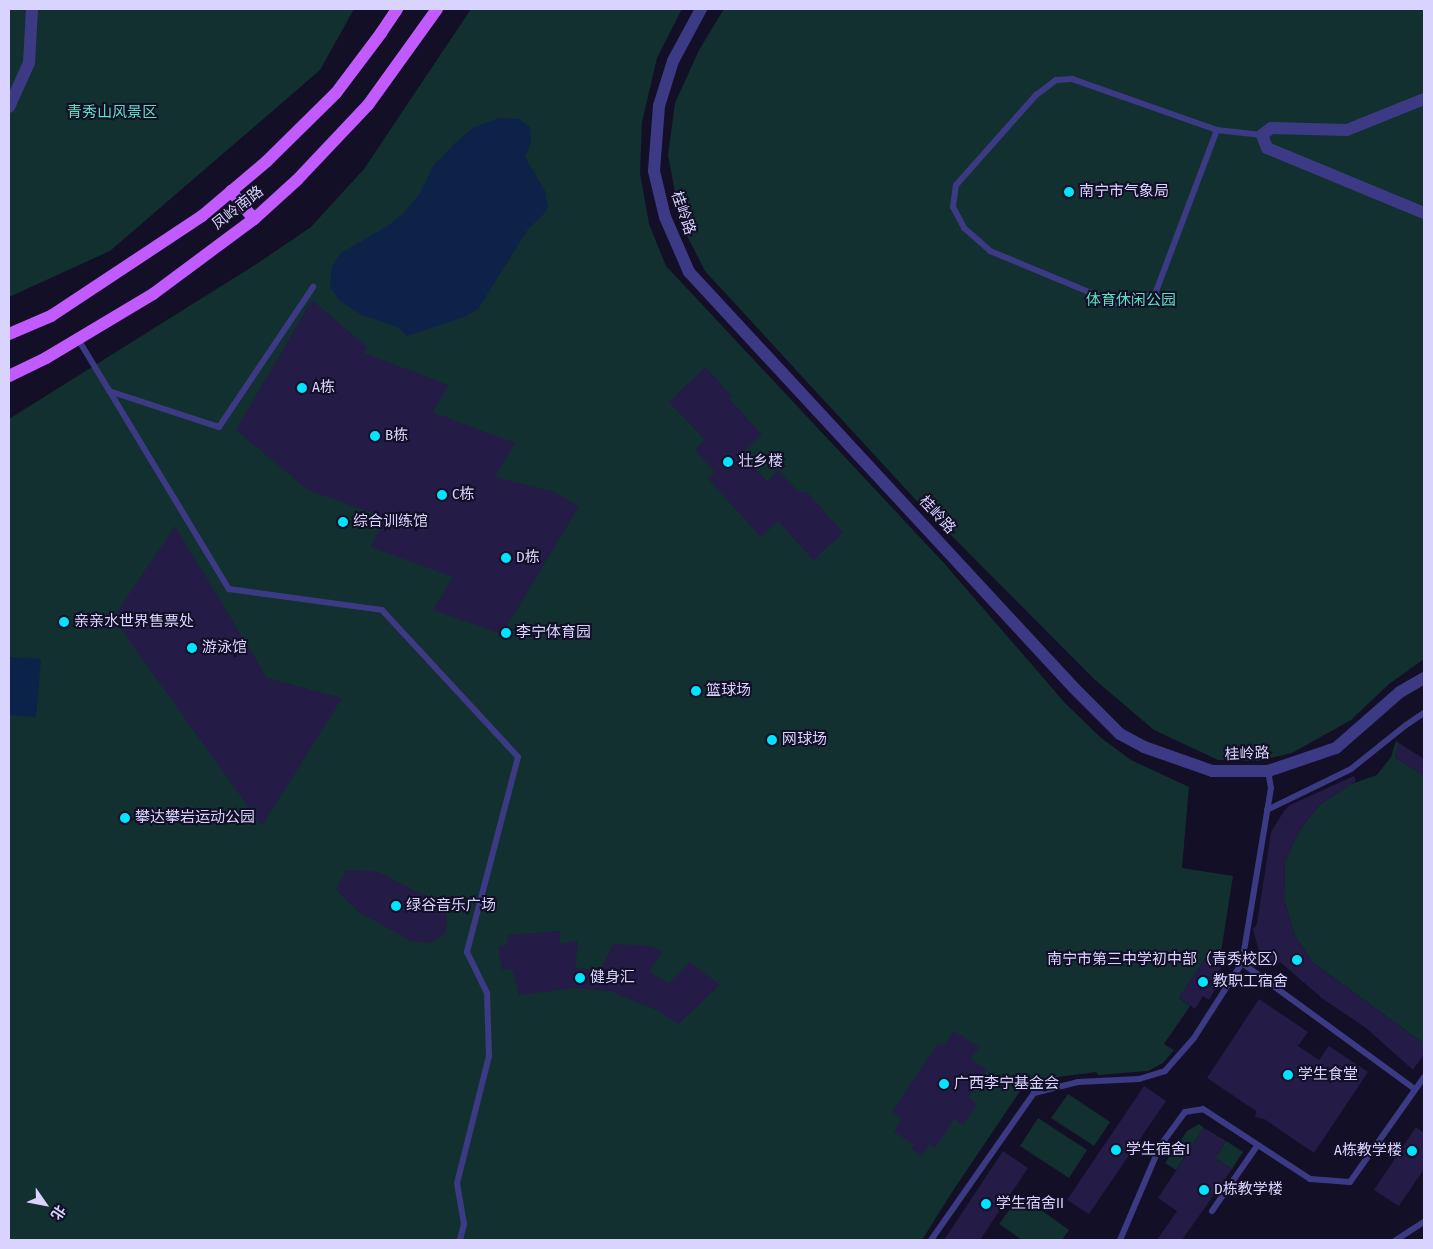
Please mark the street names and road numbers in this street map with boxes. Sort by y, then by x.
street label: 凤岭南路 [209,182,267,234]
street label: 桂岭路 [667,189,699,237]
street label: 桂岭路 [915,492,959,538]
street label: 桂岭路 [1224,744,1270,764]

